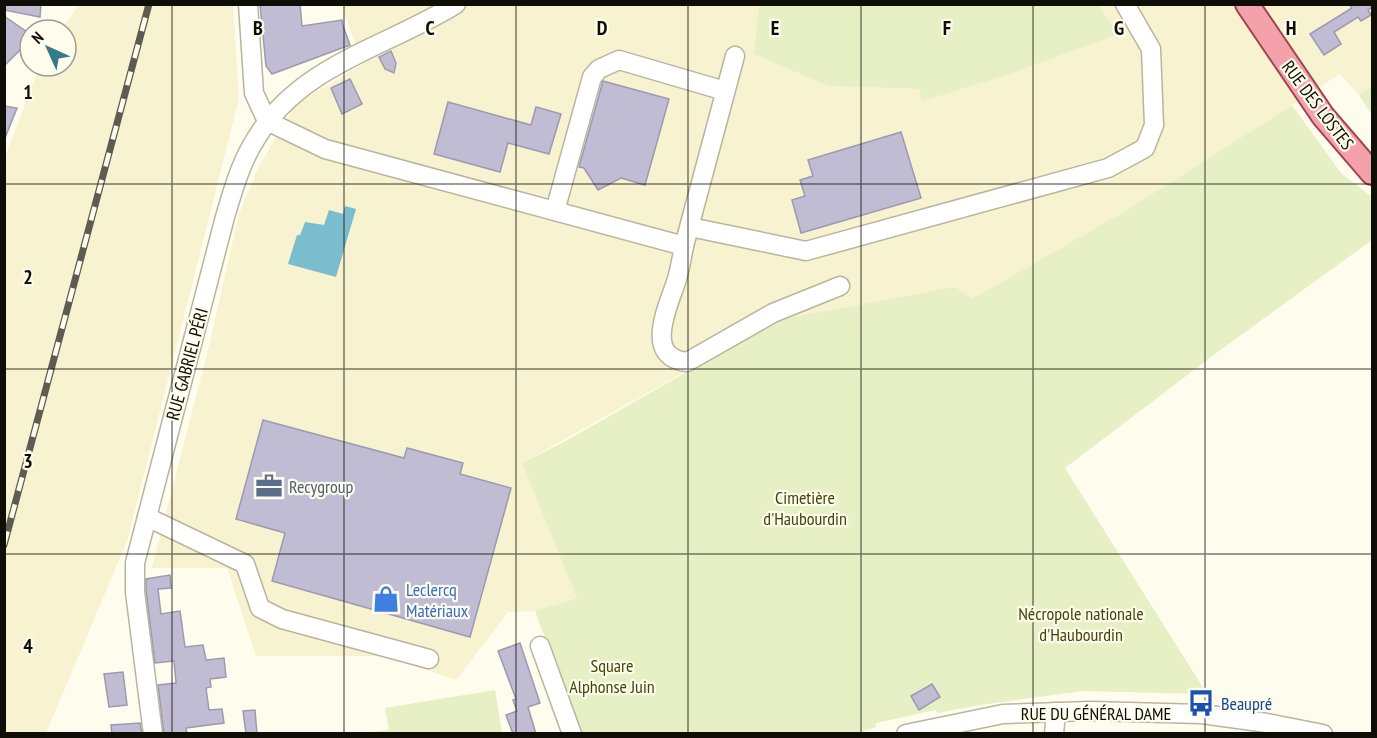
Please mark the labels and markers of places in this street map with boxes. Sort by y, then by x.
office icon: Recygroup [254,471,284,501]
place label: Recygroup [289,475,354,498]
place label: Leclercq Matériaux [406,578,469,622]
shop icon: Leclercq Matériaux [371,584,401,614]
bus stop icon: Beaupré [1186,688,1216,718]
place label: Beaupré [1221,692,1272,715]

